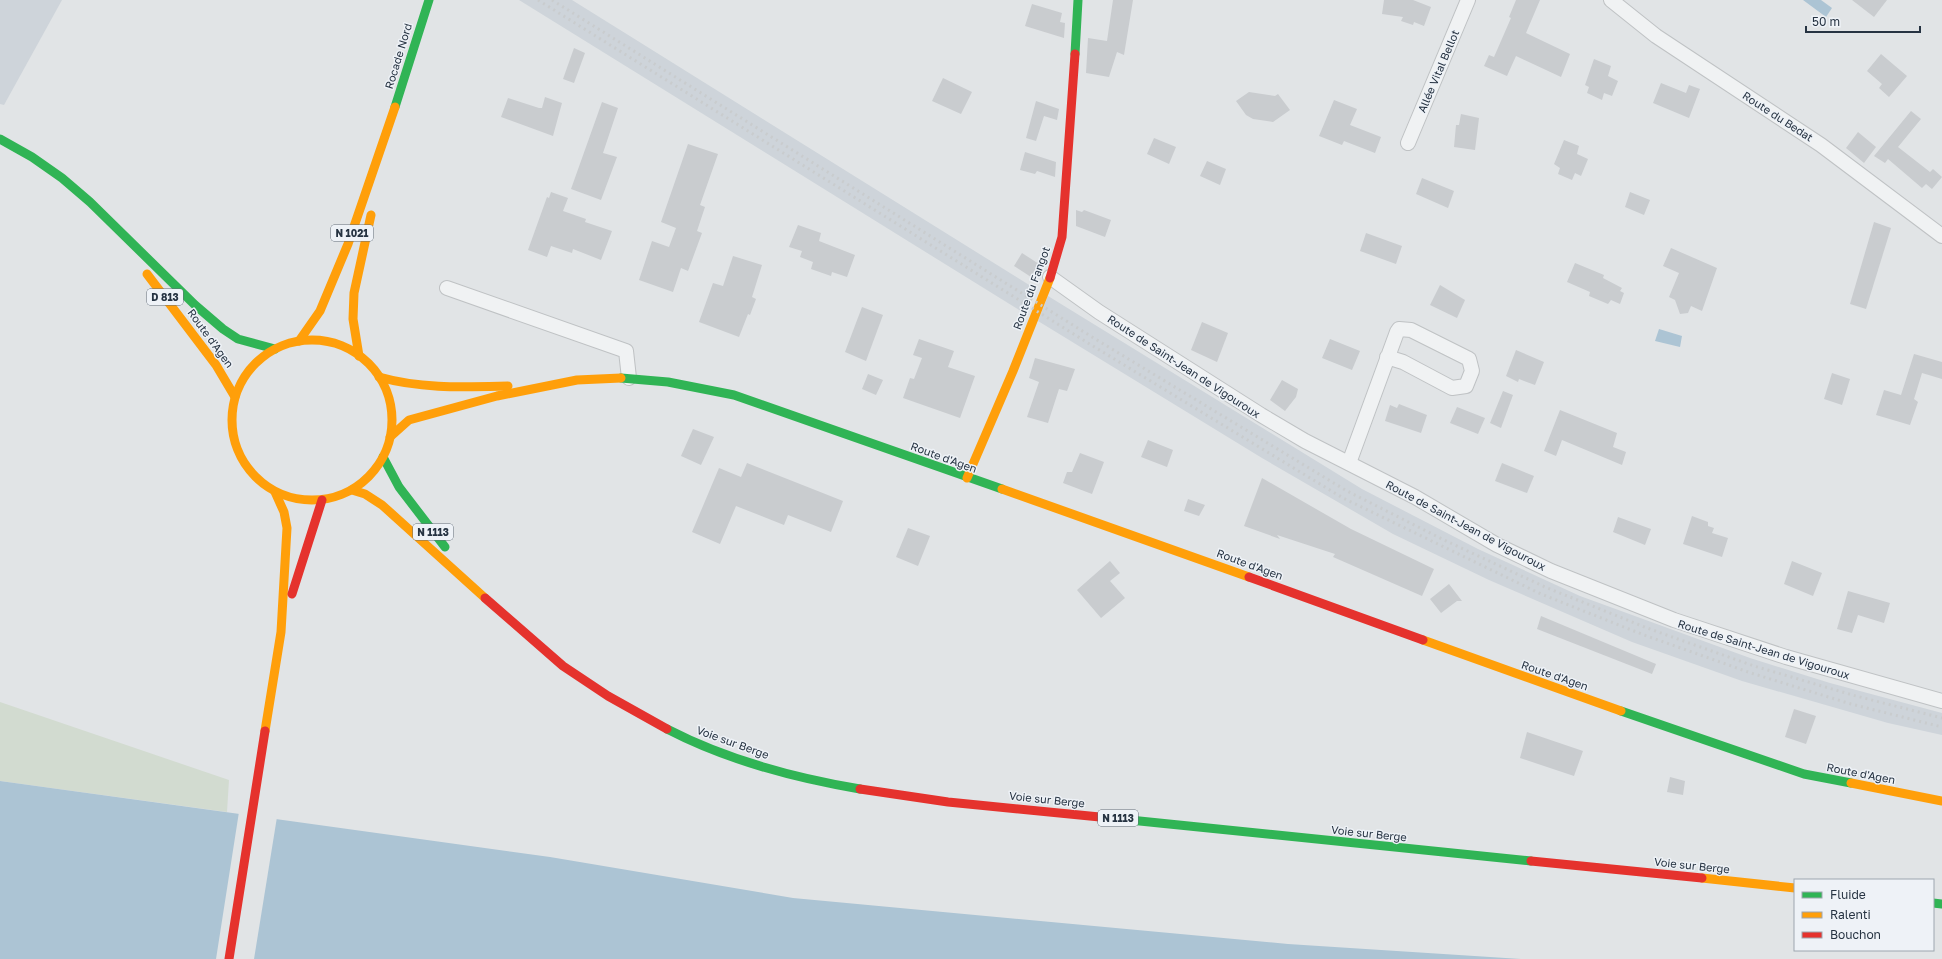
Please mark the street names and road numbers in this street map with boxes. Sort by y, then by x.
street label: Rocade Nord [382,22,414,90]
street label: Allée Vital Bellot [1415,28,1461,114]
street label: Route du Bedat [1740,88,1816,144]
road number: N 1021 [331,225,373,241]
street label: Route du Fangot [1010,245,1052,331]
road number: D 813 [147,289,183,305]
street label: Route d'Agen [185,306,237,370]
street label: Route de Saint-Jean de Vigouroux [1105,312,1263,420]
street label: Route d'Agen [909,439,979,475]
street label: Route de Saint-Jean de Vigouroux [1384,477,1548,573]
road number: N 1113 [413,524,453,540]
street label: Route d'Agen [1215,546,1285,582]
street label: Route de Saint-Jean de Vigouroux [1676,617,1852,681]
street label: Route d'Agen [1520,658,1590,692]
street label: Voie sur Berge [695,723,771,761]
street label: Route d'Agen [1826,760,1896,786]
street label: Voie sur Berge [1009,789,1085,809]
road number: N 1113 [1098,810,1138,826]
street label: Voie sur Berge [1331,823,1407,843]
street label: Voie sur Berge [1654,855,1730,875]

